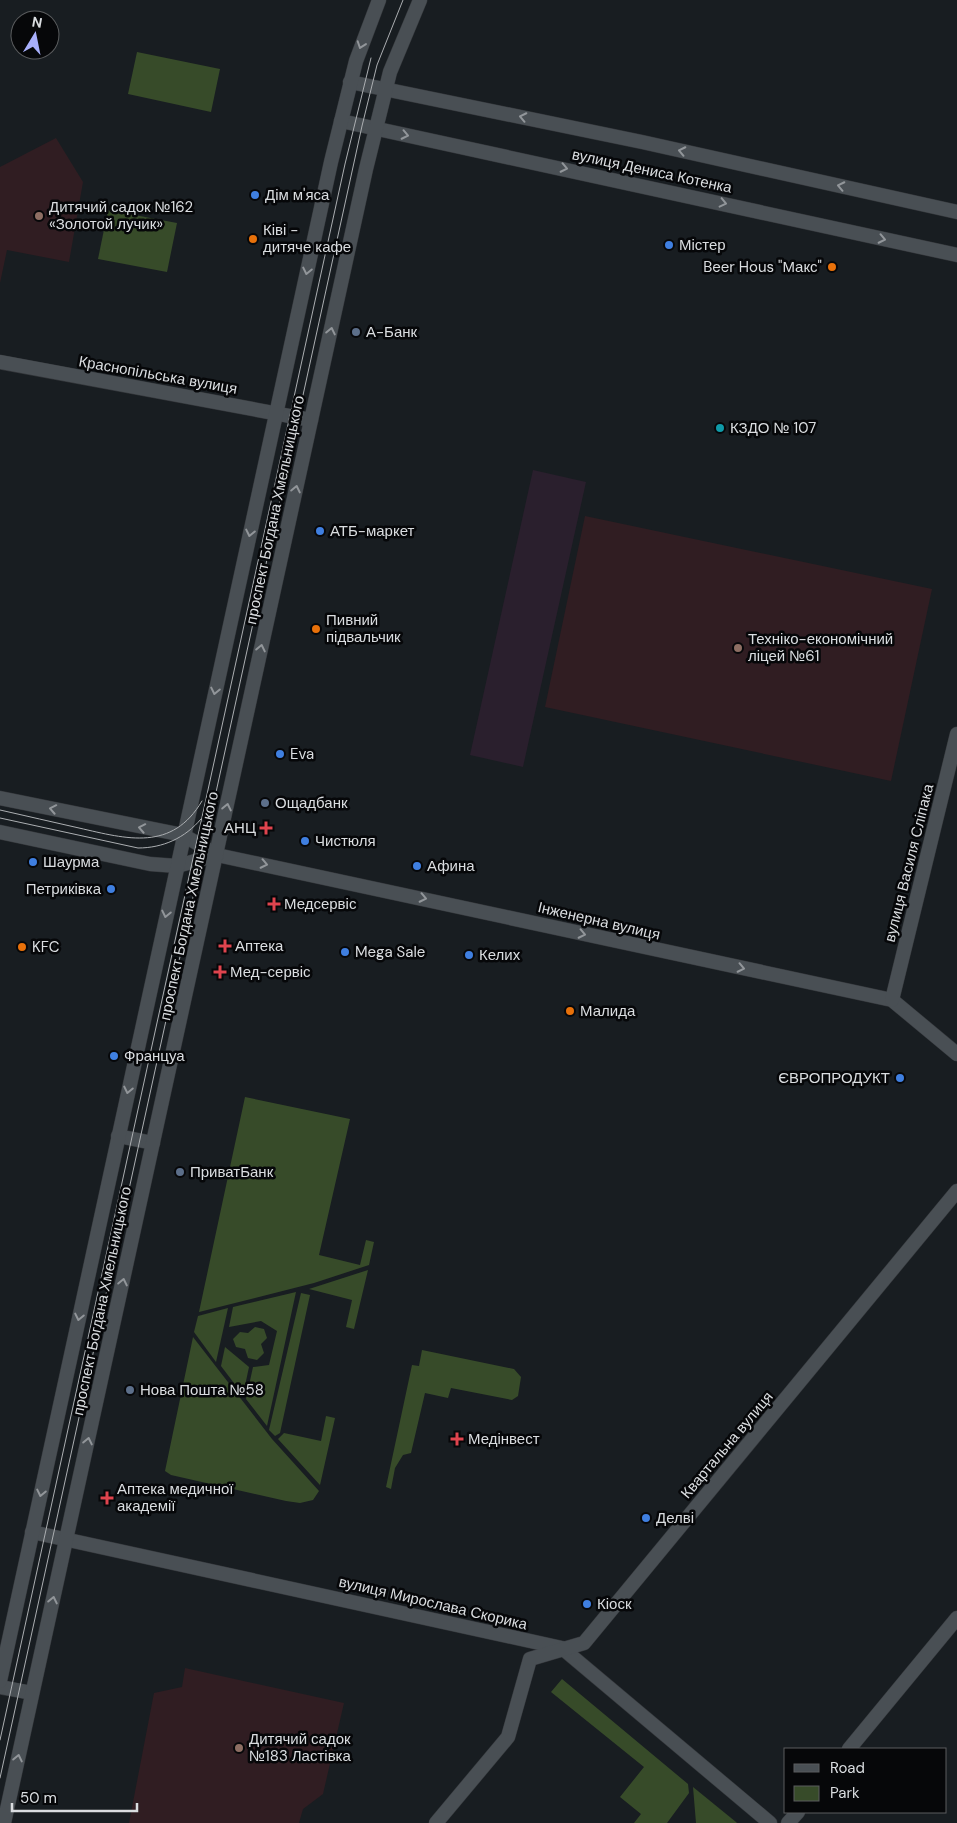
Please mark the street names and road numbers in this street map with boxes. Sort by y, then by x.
street label: вулиця Дениса Котенка [570,144,734,198]
street label: Краснопільська вулиця [77,351,239,399]
street label: проспект Богдана Хмельницького [241,394,309,626]
street label: вулиця Василя Сліпака [880,781,938,944]
street label: проспект Богдана Хмельницького [155,790,223,1022]
street label: Інженерна вулиця [536,897,662,945]
street label: проспект Богдана Хмельницького [68,1185,136,1417]
street label: Квартальна вулиця [676,1387,778,1503]
street label: вулиця Мирослава Скорика [337,1572,530,1635]

